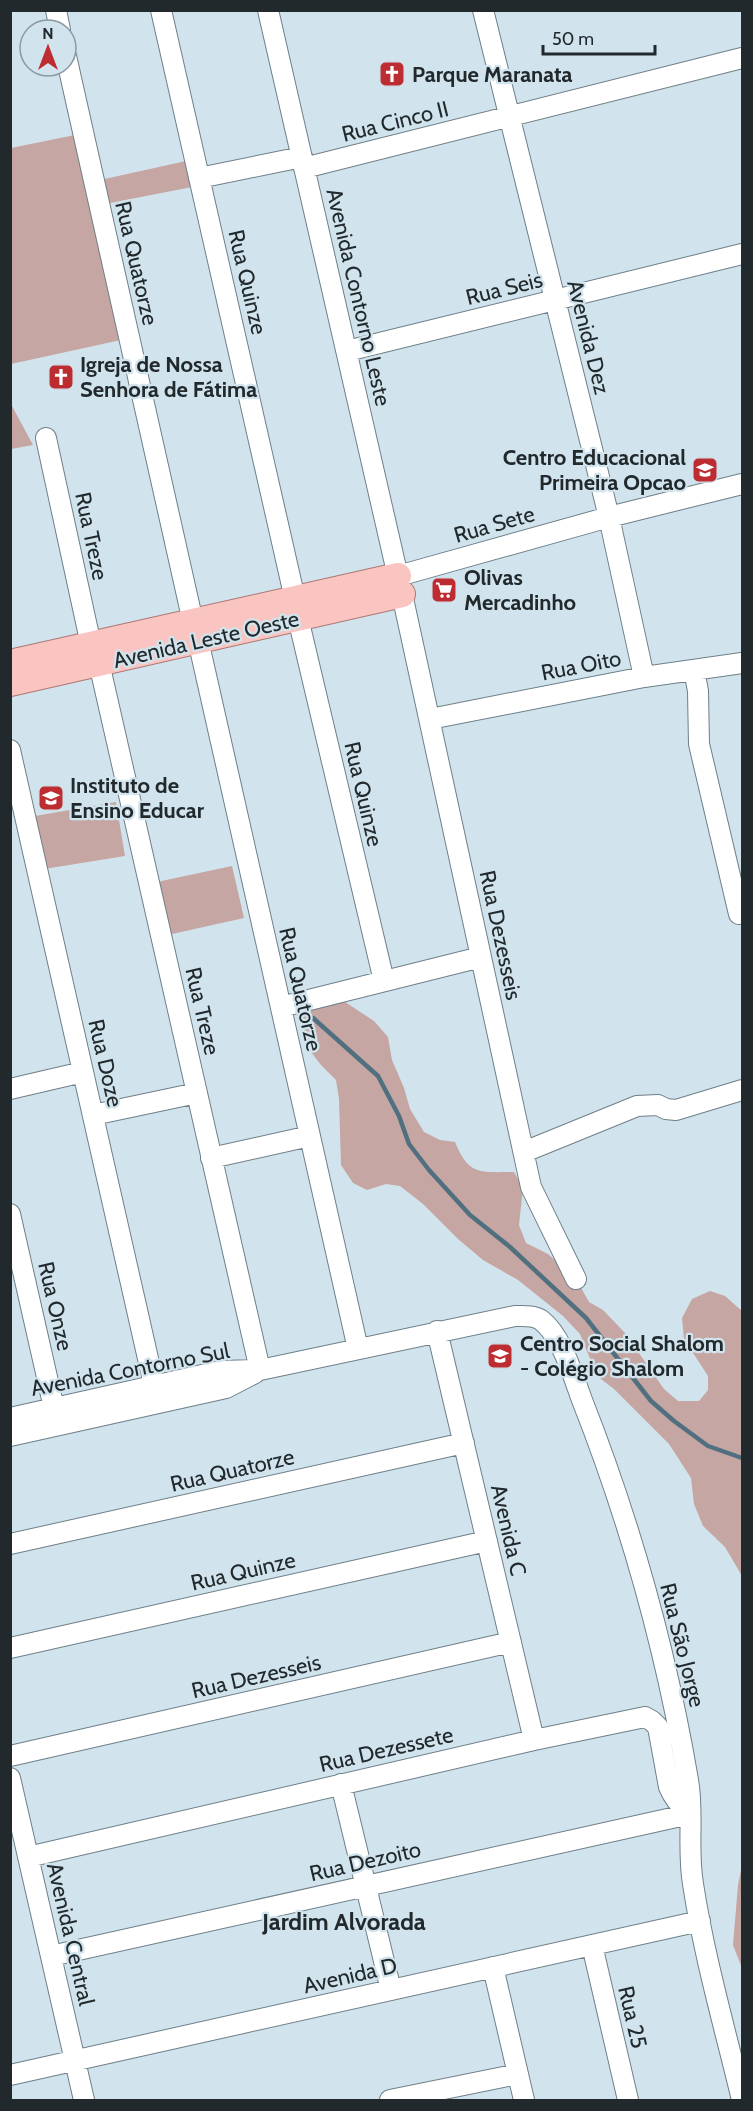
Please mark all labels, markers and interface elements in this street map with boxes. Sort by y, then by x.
north arrow [18,18,78,78]
scale bar [543,18,656,56]
text: N [42,24,54,43]
text: 50 m [552,28,594,50]
church icon: Parque Maranata [377,59,407,89]
place label: Parque Maranata [412,61,573,88]
street label: Rua Cinco II [339,95,451,148]
street label: Avenida Contorno Leste [320,186,397,408]
street label: Rua Quatorze [109,198,164,328]
street label: Rua Quinze [222,227,273,337]
street label: Rua Seis [463,266,545,311]
street label: Avenida Dez [561,277,616,397]
place label: Igreja de Nossa Senhora de Fátima [80,351,257,403]
church icon: Igreja de Nossa Senhora de Fátima [46,362,76,392]
place label: Centro Educacional Primeira Opcao [503,444,686,496]
school or university icon: Centro Educacional Primeira Opcao [690,455,720,485]
street label: Rua Treze [69,490,114,583]
street label: Rua Sete [451,500,538,549]
place label: Olivas Mercadinho [464,564,576,616]
supermarket icon: Olivas Mercadinho [429,575,459,605]
street label: Avenida Leste Oeste [111,605,302,674]
street label: Rua Oito [539,645,623,686]
street label: Rua Quinze [338,739,389,849]
place label: Instituto de Ensino Educar [70,772,205,824]
school or university icon: Instituto de Ensino Educar [36,783,66,813]
street label: Rua Dezesseis [474,868,527,1002]
street label: Rua Quatorze [273,924,328,1054]
street label: Rua Treze [179,965,226,1058]
street label: Rua Doze [82,1017,129,1110]
street label: Rua Onze [32,1259,79,1353]
place label: Centro Social Shalom - Colégio Shalom [520,1330,724,1382]
street label: Avenida Contorno Sul [28,1337,233,1402]
school or university icon: Centro Social Shalom - Colégio Shalom [485,1341,515,1371]
street label: Rua Quatorze [167,1443,297,1498]
street label: Avenida C [485,1482,532,1578]
street label: Rua Quinze [188,1546,298,1597]
street label: Rua São Jorge [654,1580,711,1710]
street label: Rua Dezesseis [189,1649,323,1704]
street label: Rua Dezessete [317,1721,456,1778]
street label: Rua Dezoito [307,1836,423,1887]
street label: Avenida Central [41,1860,100,2009]
district label: Jardim Alvorada [261,1907,426,1936]
street label: Avenida D [301,1952,400,1999]
street label: Rua 25 [612,1983,653,2051]

